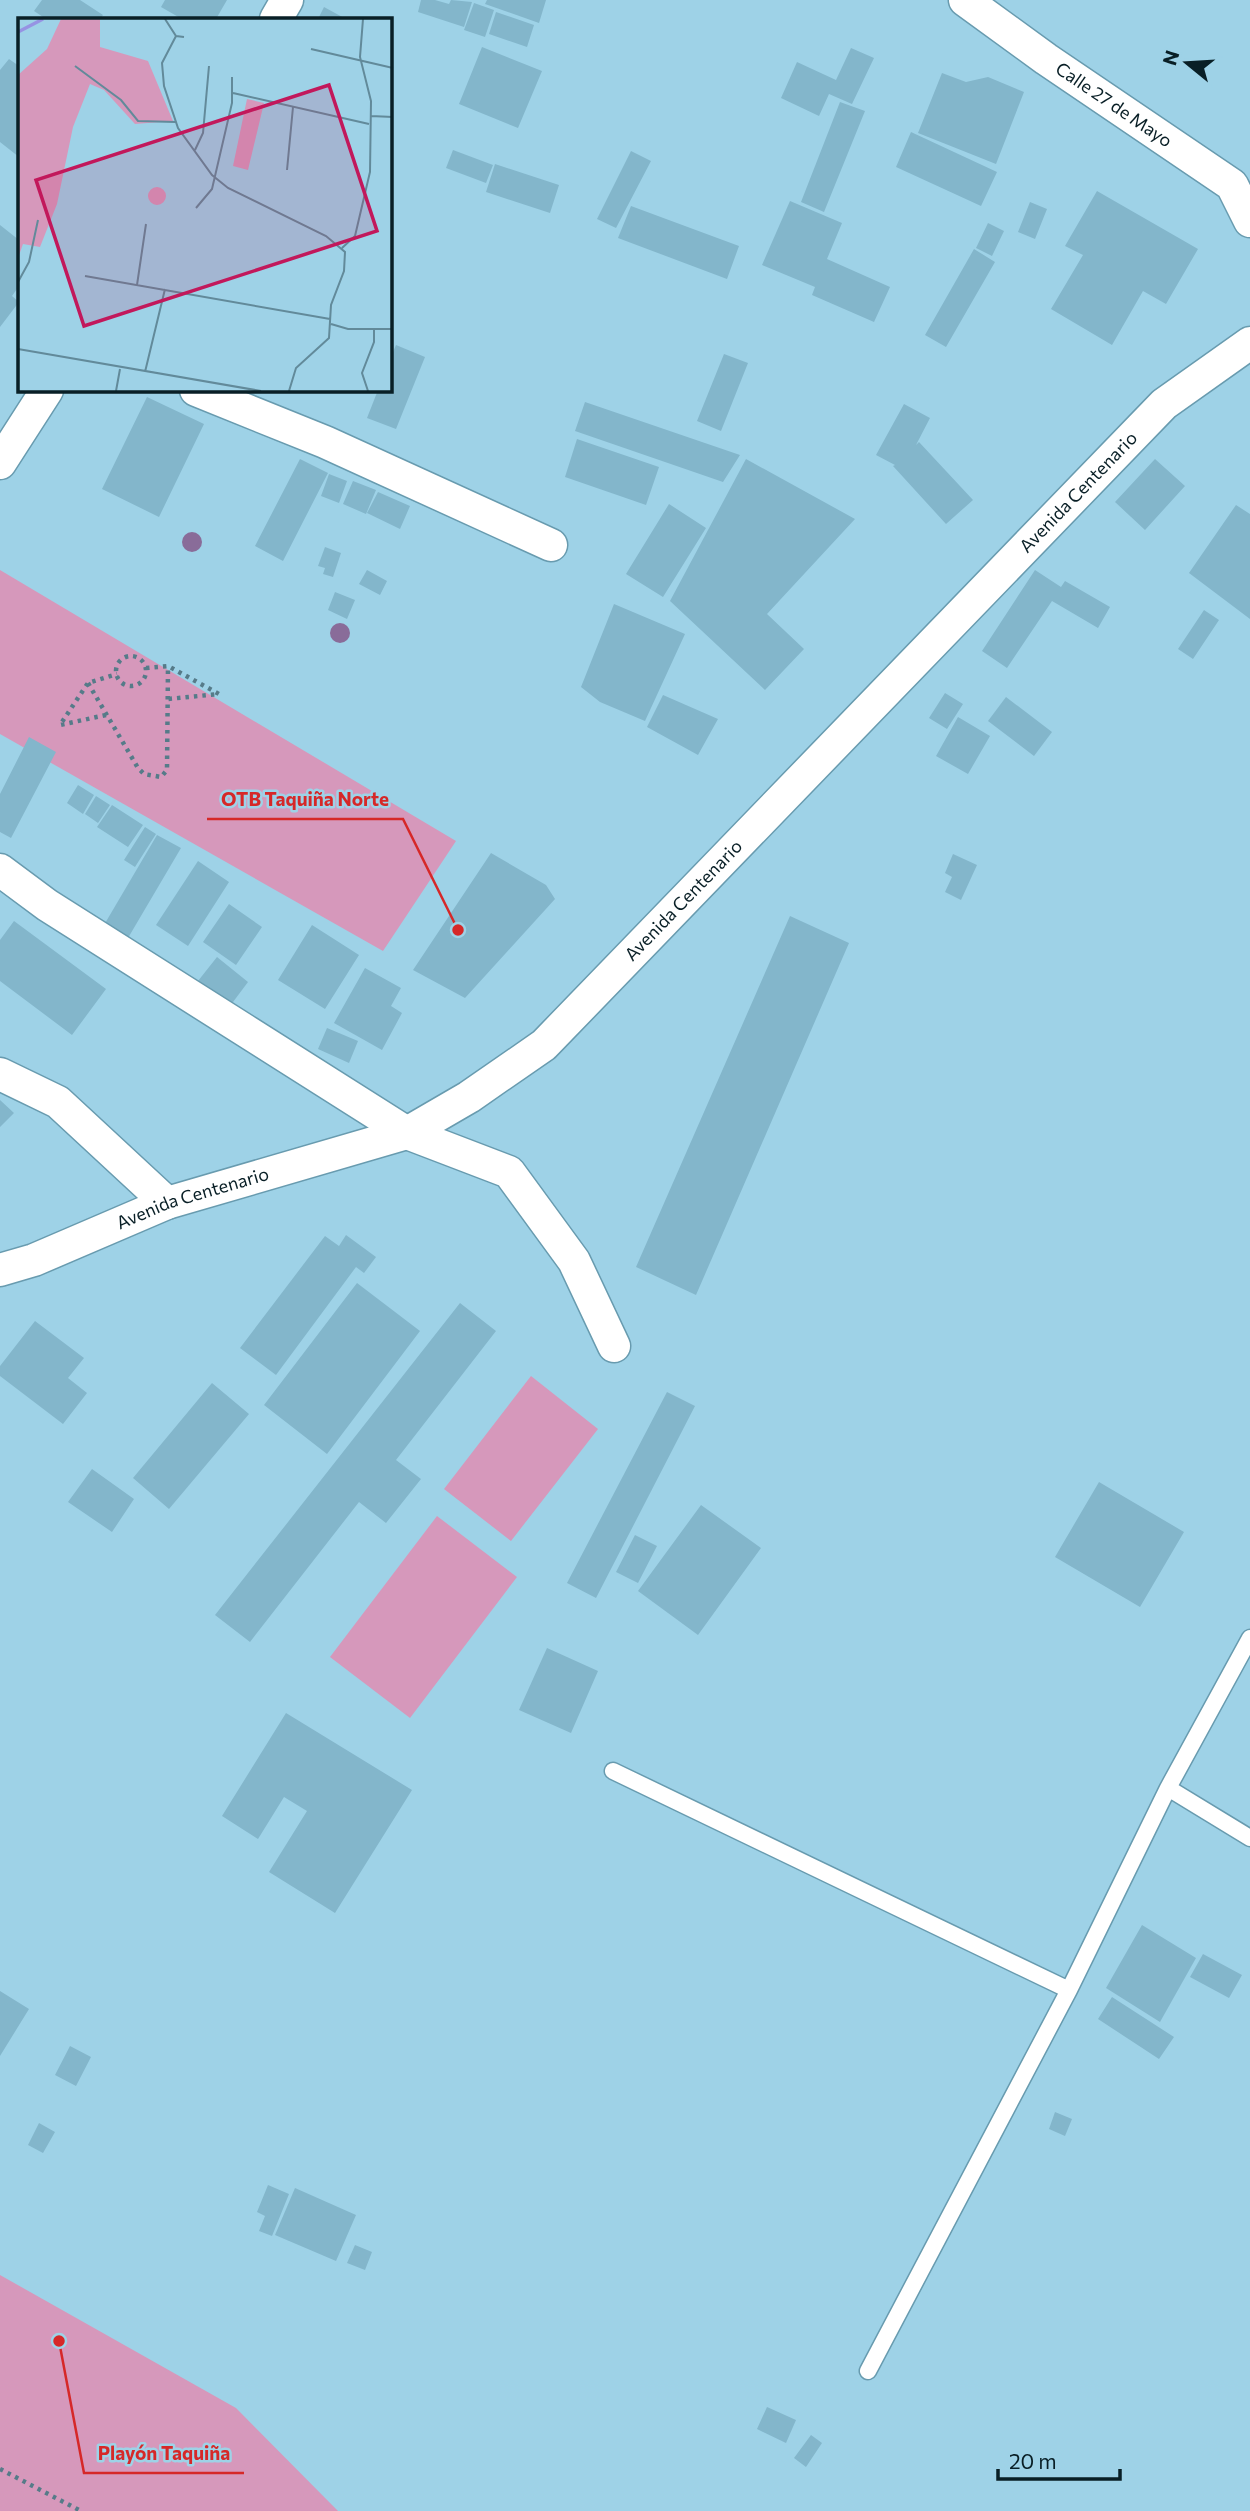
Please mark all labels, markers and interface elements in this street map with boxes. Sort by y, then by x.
inset map [18,18,392,392]
north arrow [1152,28,1222,98]
text: N [1157,47,1183,68]
street label: Calle 27 de Mayo [1052,57,1177,151]
street label: Avenida Centenario [1014,427,1141,557]
callout: OTB Taquiña Norte [207,779,403,819]
text: OTB Taquiña Norte [221,787,389,810]
street label: Avenida Centenario [620,835,746,965]
street label: Avenida Centenario [113,1162,271,1233]
callout: Playón Taquiña [84,2433,244,2473]
scale bar [998,2438,1120,2482]
text: Playón Taquiña [98,2441,230,2464]
text: 20 m [1009,2448,1057,2473]

